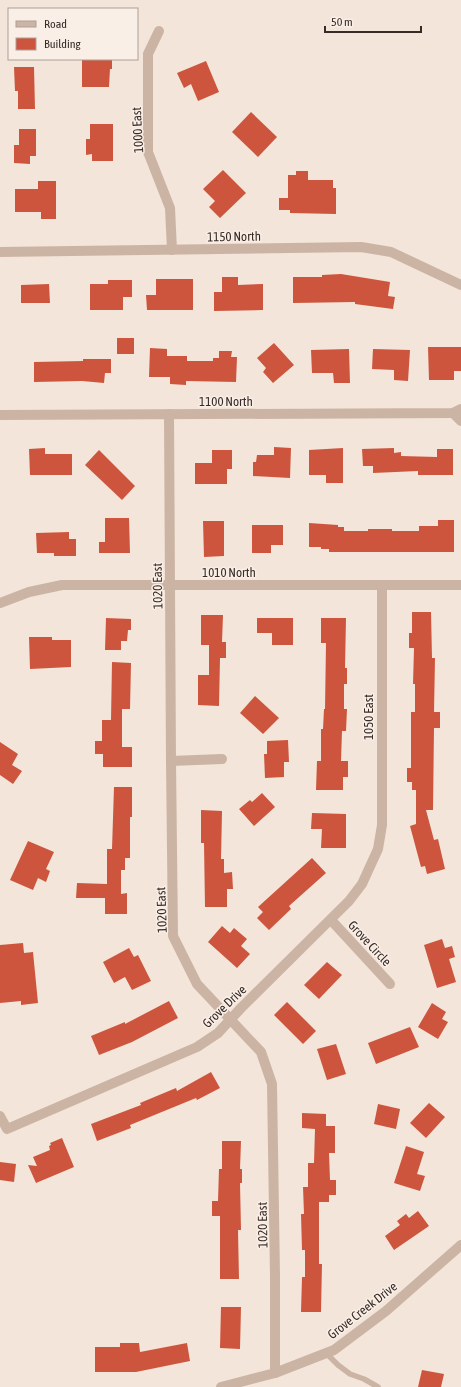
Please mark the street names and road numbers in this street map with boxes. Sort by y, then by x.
street label: 1000 East [129,106,146,153]
street label: 1150 North [207,229,261,244]
street label: 1100 North [199,394,253,409]
street label: 1020 East [150,563,165,609]
street label: 1010 North [202,565,256,580]
street label: 1050 East [361,694,376,740]
street label: 1020 East [153,886,170,933]
street label: Grove Circle [345,918,394,969]
street label: Grove Drive [199,982,249,1031]
street label: 1020 East [255,1202,270,1248]
street label: Grove Creek Drive [325,1279,400,1342]

